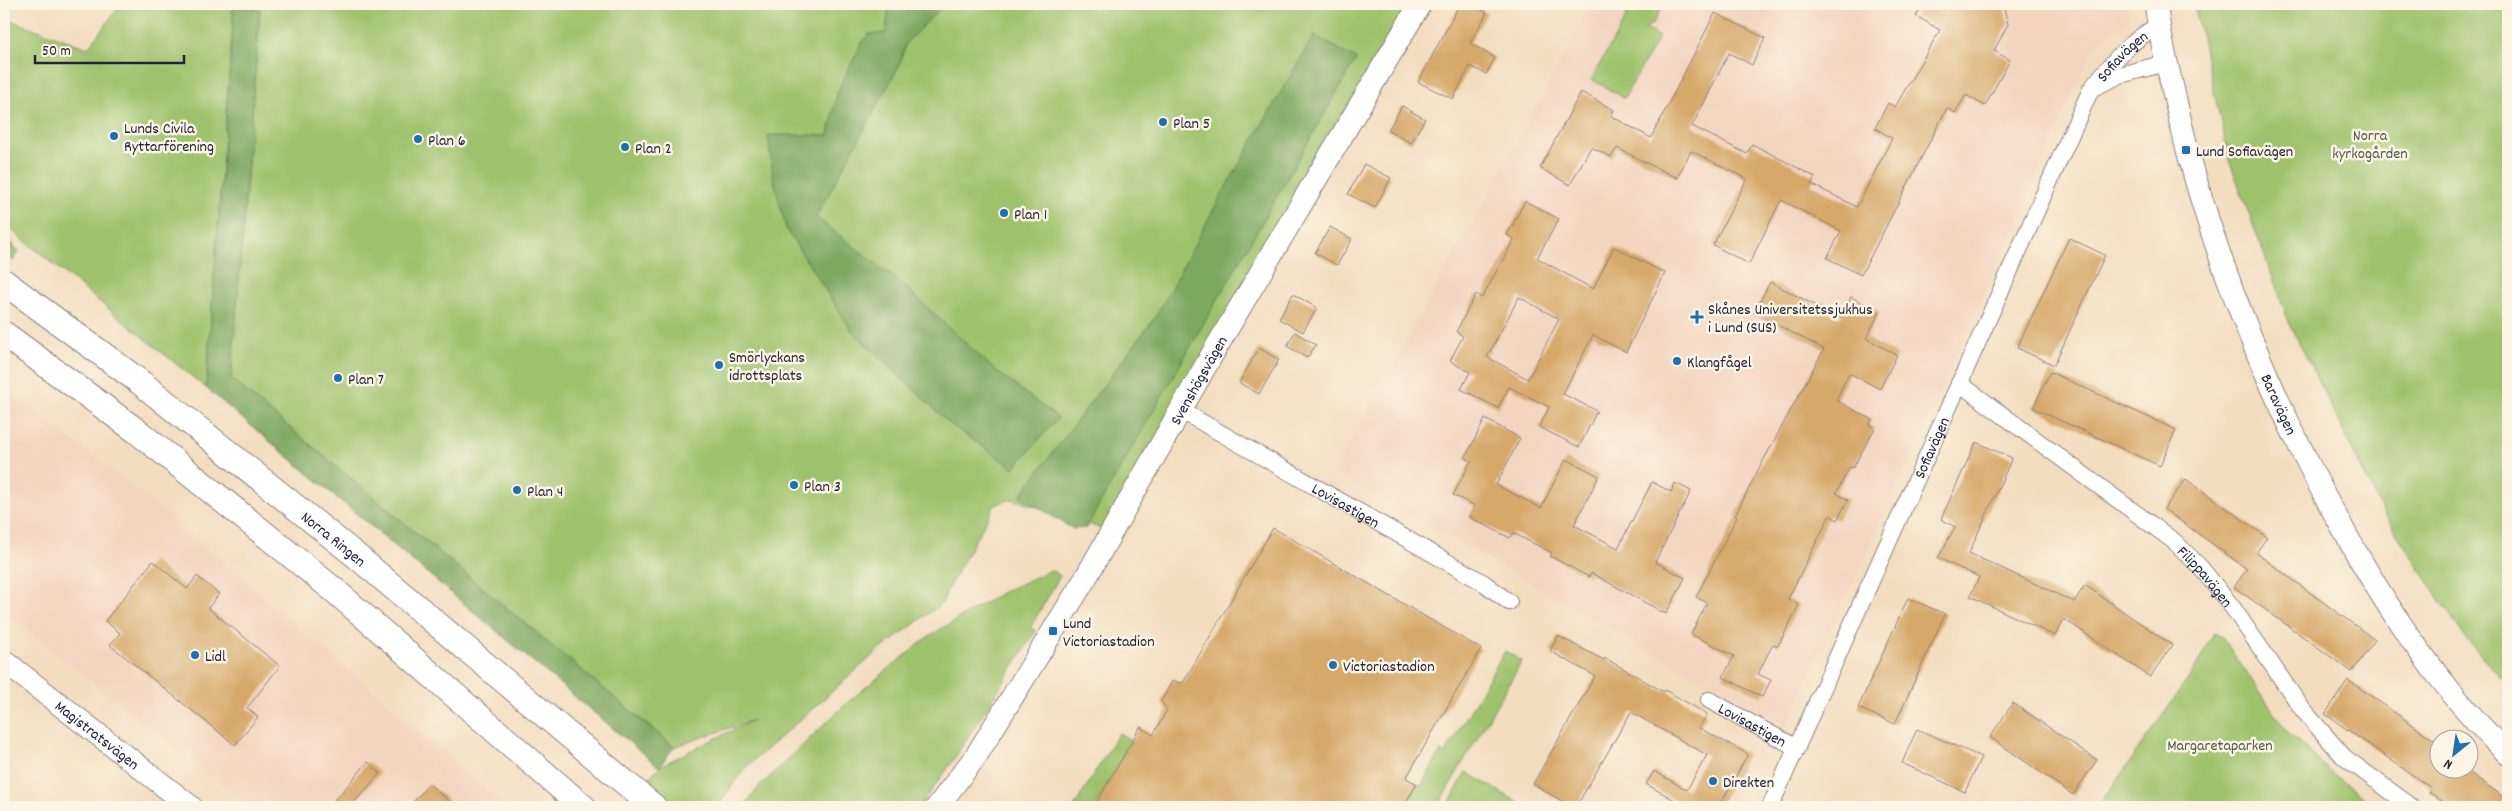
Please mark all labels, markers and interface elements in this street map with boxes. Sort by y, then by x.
street label: Sofiavägen [2092,26,2153,88]
scale bar [35,32,184,64]
text: 50 m [42,41,71,63]
place label: Plan 5 [1173,113,1210,136]
marker: Plan 5 [1157,116,1169,128]
place label: Lunds Civila Ryttarförening [124,118,214,159]
park label: Norra kyrkogården [2332,125,2408,166]
marker: Lunds Civila Ryttarförening [108,130,120,142]
place label: Plan 6 [428,130,466,153]
marker: Plan 6 [412,133,424,145]
place label: Plan 2 [635,138,672,161]
marker: Plan 2 [619,141,631,153]
place label: Lund Sofiavägen [2196,141,2293,164]
marker: Lund Sofiavägen [2180,144,2192,156]
place label: Plan 1 [1014,204,1047,227]
marker: Plan 1 [998,207,1010,219]
place label: Skånes Universitetssjukhus i Lund (SUS) [1708,299,1873,340]
marker: Skånes Universitetssjukhus i Lund (SUS) [1690,310,1704,324]
street label: Svenshögsvägen [1165,332,1235,430]
place label: Smörlyckans idrottsplats [729,347,805,388]
place label: Klangfågel [1687,352,1752,375]
marker: Klangfågel [1671,355,1683,367]
marker: Smörlyckans idrottsplats [713,359,725,371]
place label: Plan 7 [348,369,384,392]
street label: Baravägen [2254,371,2302,439]
marker: Plan 7 [332,372,344,384]
street label: Sofiavägen [1909,414,1957,483]
place label: Plan 3 [804,476,841,499]
street label: Lovisastigen [1307,478,1383,535]
marker: Plan 3 [788,479,800,491]
place label: Plan 4 [527,481,563,504]
marker: Plan 4 [511,484,523,496]
street label: Norra Ringen [295,507,370,573]
street label: Filippavägen [2171,541,2237,613]
place label: Lund Victoriastadion [1063,613,1155,654]
marker: Lund Victoriastadion [1047,625,1059,637]
place label: Lidl [205,646,226,669]
marker: Lidl [189,649,201,661]
place label: Victoriastadion [1343,656,1435,679]
marker: Victoriastadion [1327,659,1339,671]
street label: Magistratsvägen [49,696,143,777]
street label: Lovisastigen [1713,698,1790,754]
north arrow [2430,728,2480,778]
park label: Margaretaparken [2167,735,2273,758]
text: N [2440,753,2456,774]
place label: Direkten [1723,772,1774,795]
marker: Direkten [1707,775,1719,787]

